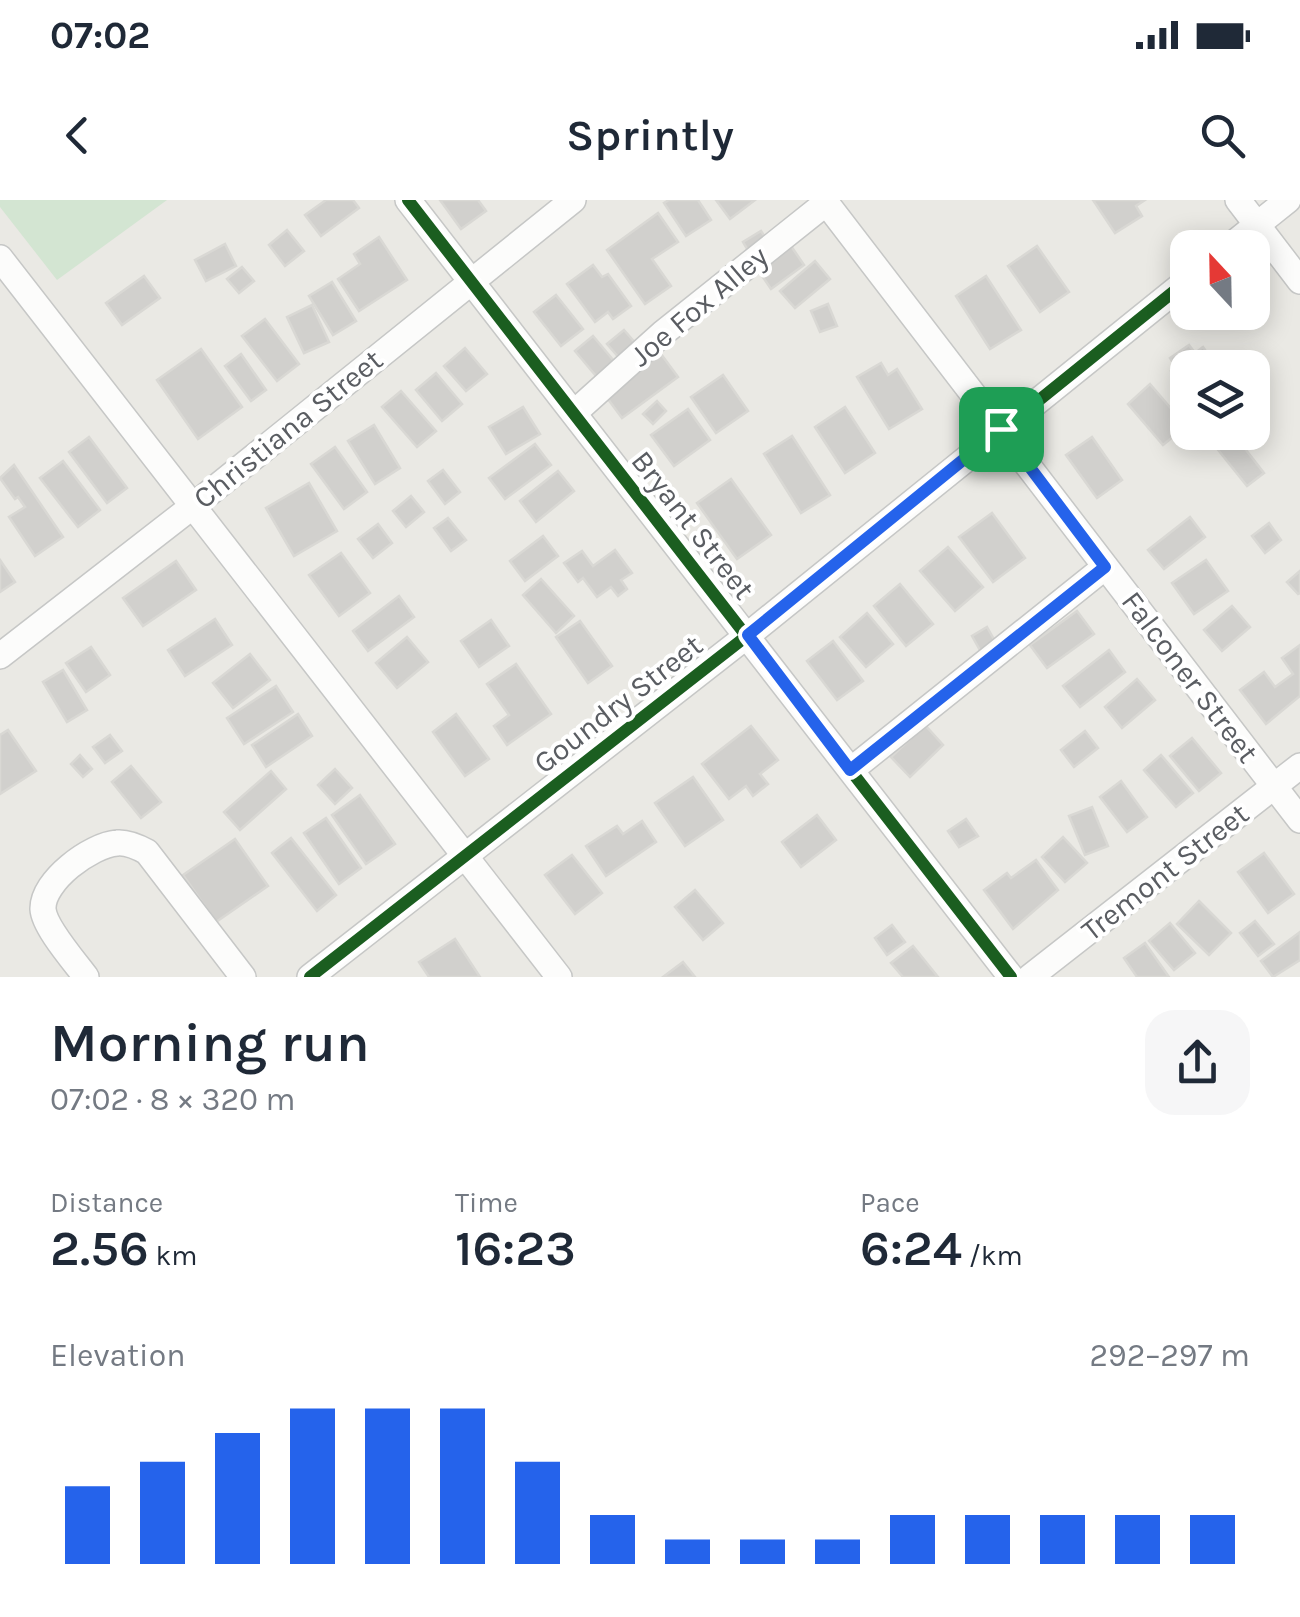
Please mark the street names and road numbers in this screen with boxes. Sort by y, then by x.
street label: Joe Fox Alley [623,238,775,374]
street label: Christiana Street [186,342,390,516]
street label: Bryant Street [624,443,762,607]
street label: Falconer Street [1114,584,1266,770]
street label: Goundry Street [527,627,709,781]
street label: Tremont Street [1074,796,1256,948]

